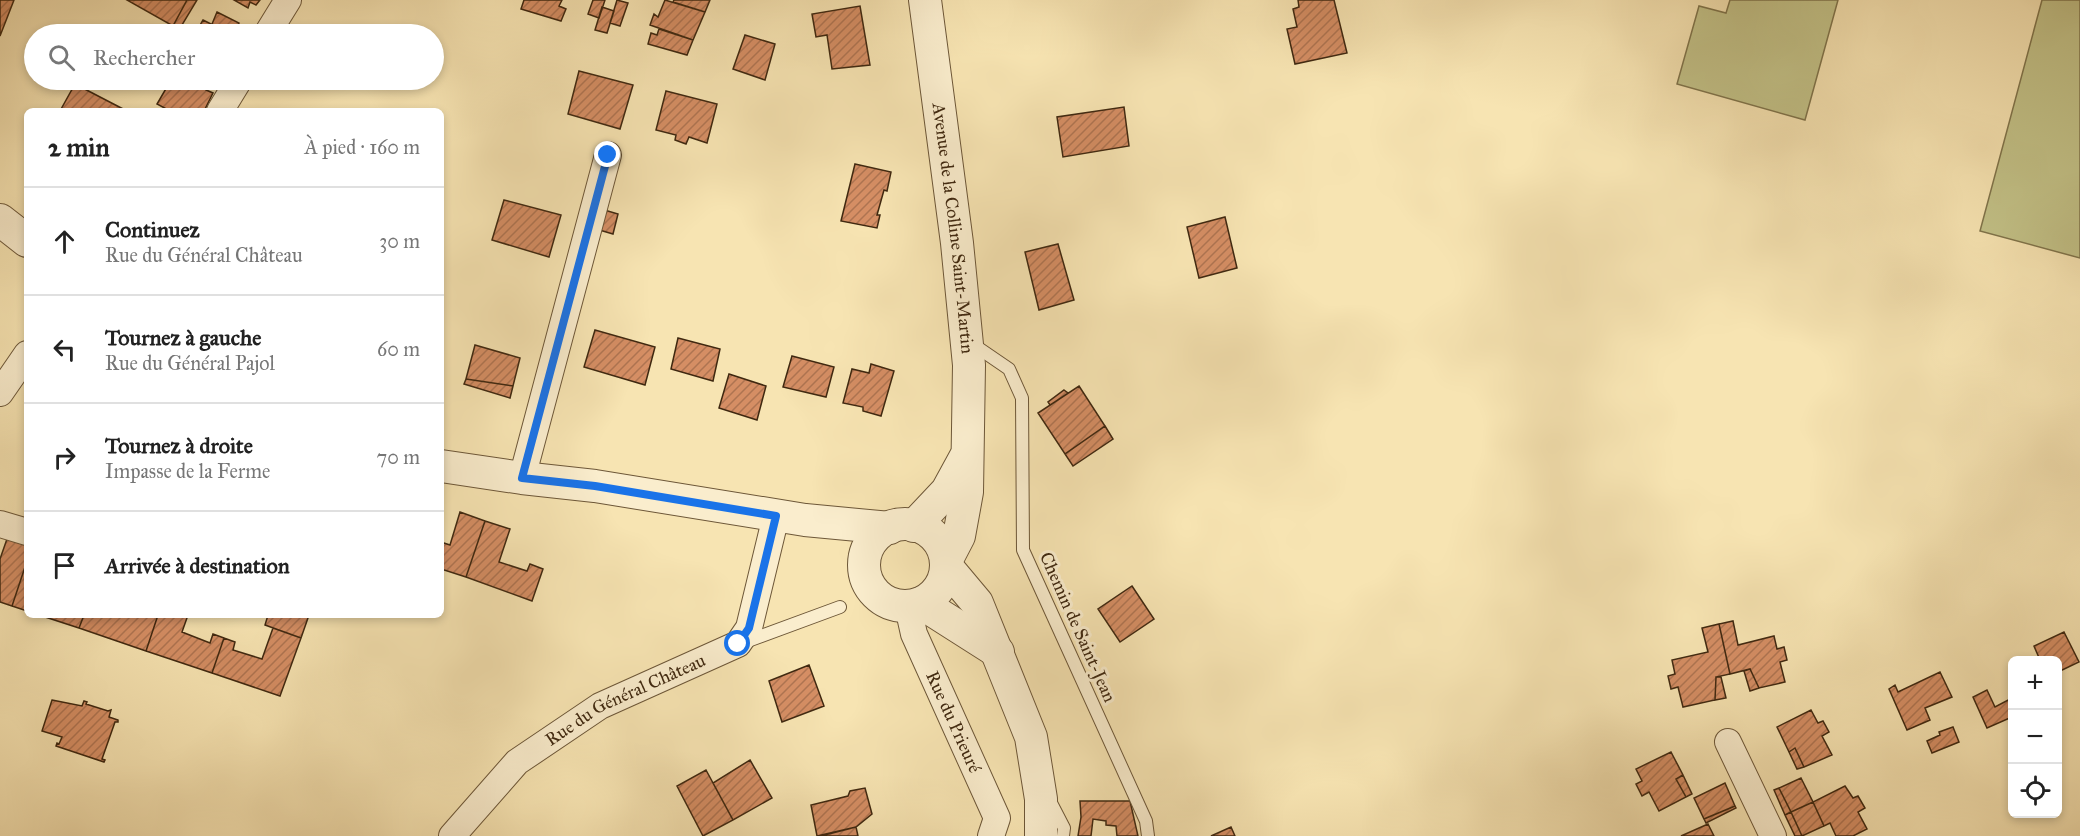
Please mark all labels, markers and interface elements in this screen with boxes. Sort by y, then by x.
search box [24,24,444,90]
icon: search [45,41,78,74]
text: Rechercher [93,44,195,71]
street label: Avenue de la Colline Saint-Martin [928,100,979,355]
text: 2 min [48,131,109,163]
text: À pied · 160 m [305,135,420,159]
route end [594,141,620,167]
text: Continuez [105,216,200,243]
icon: ahead [48,225,81,258]
text: 30 m [379,229,420,253]
text: Rue du Général Château [105,243,303,267]
text: Tournez à gauche [105,324,261,351]
icon: left [48,333,81,366]
text: 60 m [377,337,420,361]
text: Rue du Général Pajol [105,351,275,375]
text: Tournez à droite [105,432,253,459]
icon: right [48,441,81,474]
text: 70 m [377,445,420,469]
text: Impasse de la Ferme [105,459,270,483]
icon: arrive [48,549,81,582]
street label: Chemin de Saint-Jean [1034,549,1121,706]
text: Arrivée à destination [105,552,290,579]
route start [724,630,750,656]
street label: Rue du Général Château [541,649,709,751]
map controls [2008,656,2062,818]
button: + [2008,656,2062,710]
street label: Rue du Prieuré [921,668,986,777]
button: − [2008,710,2062,764]
button: locate [2008,764,2062,818]

